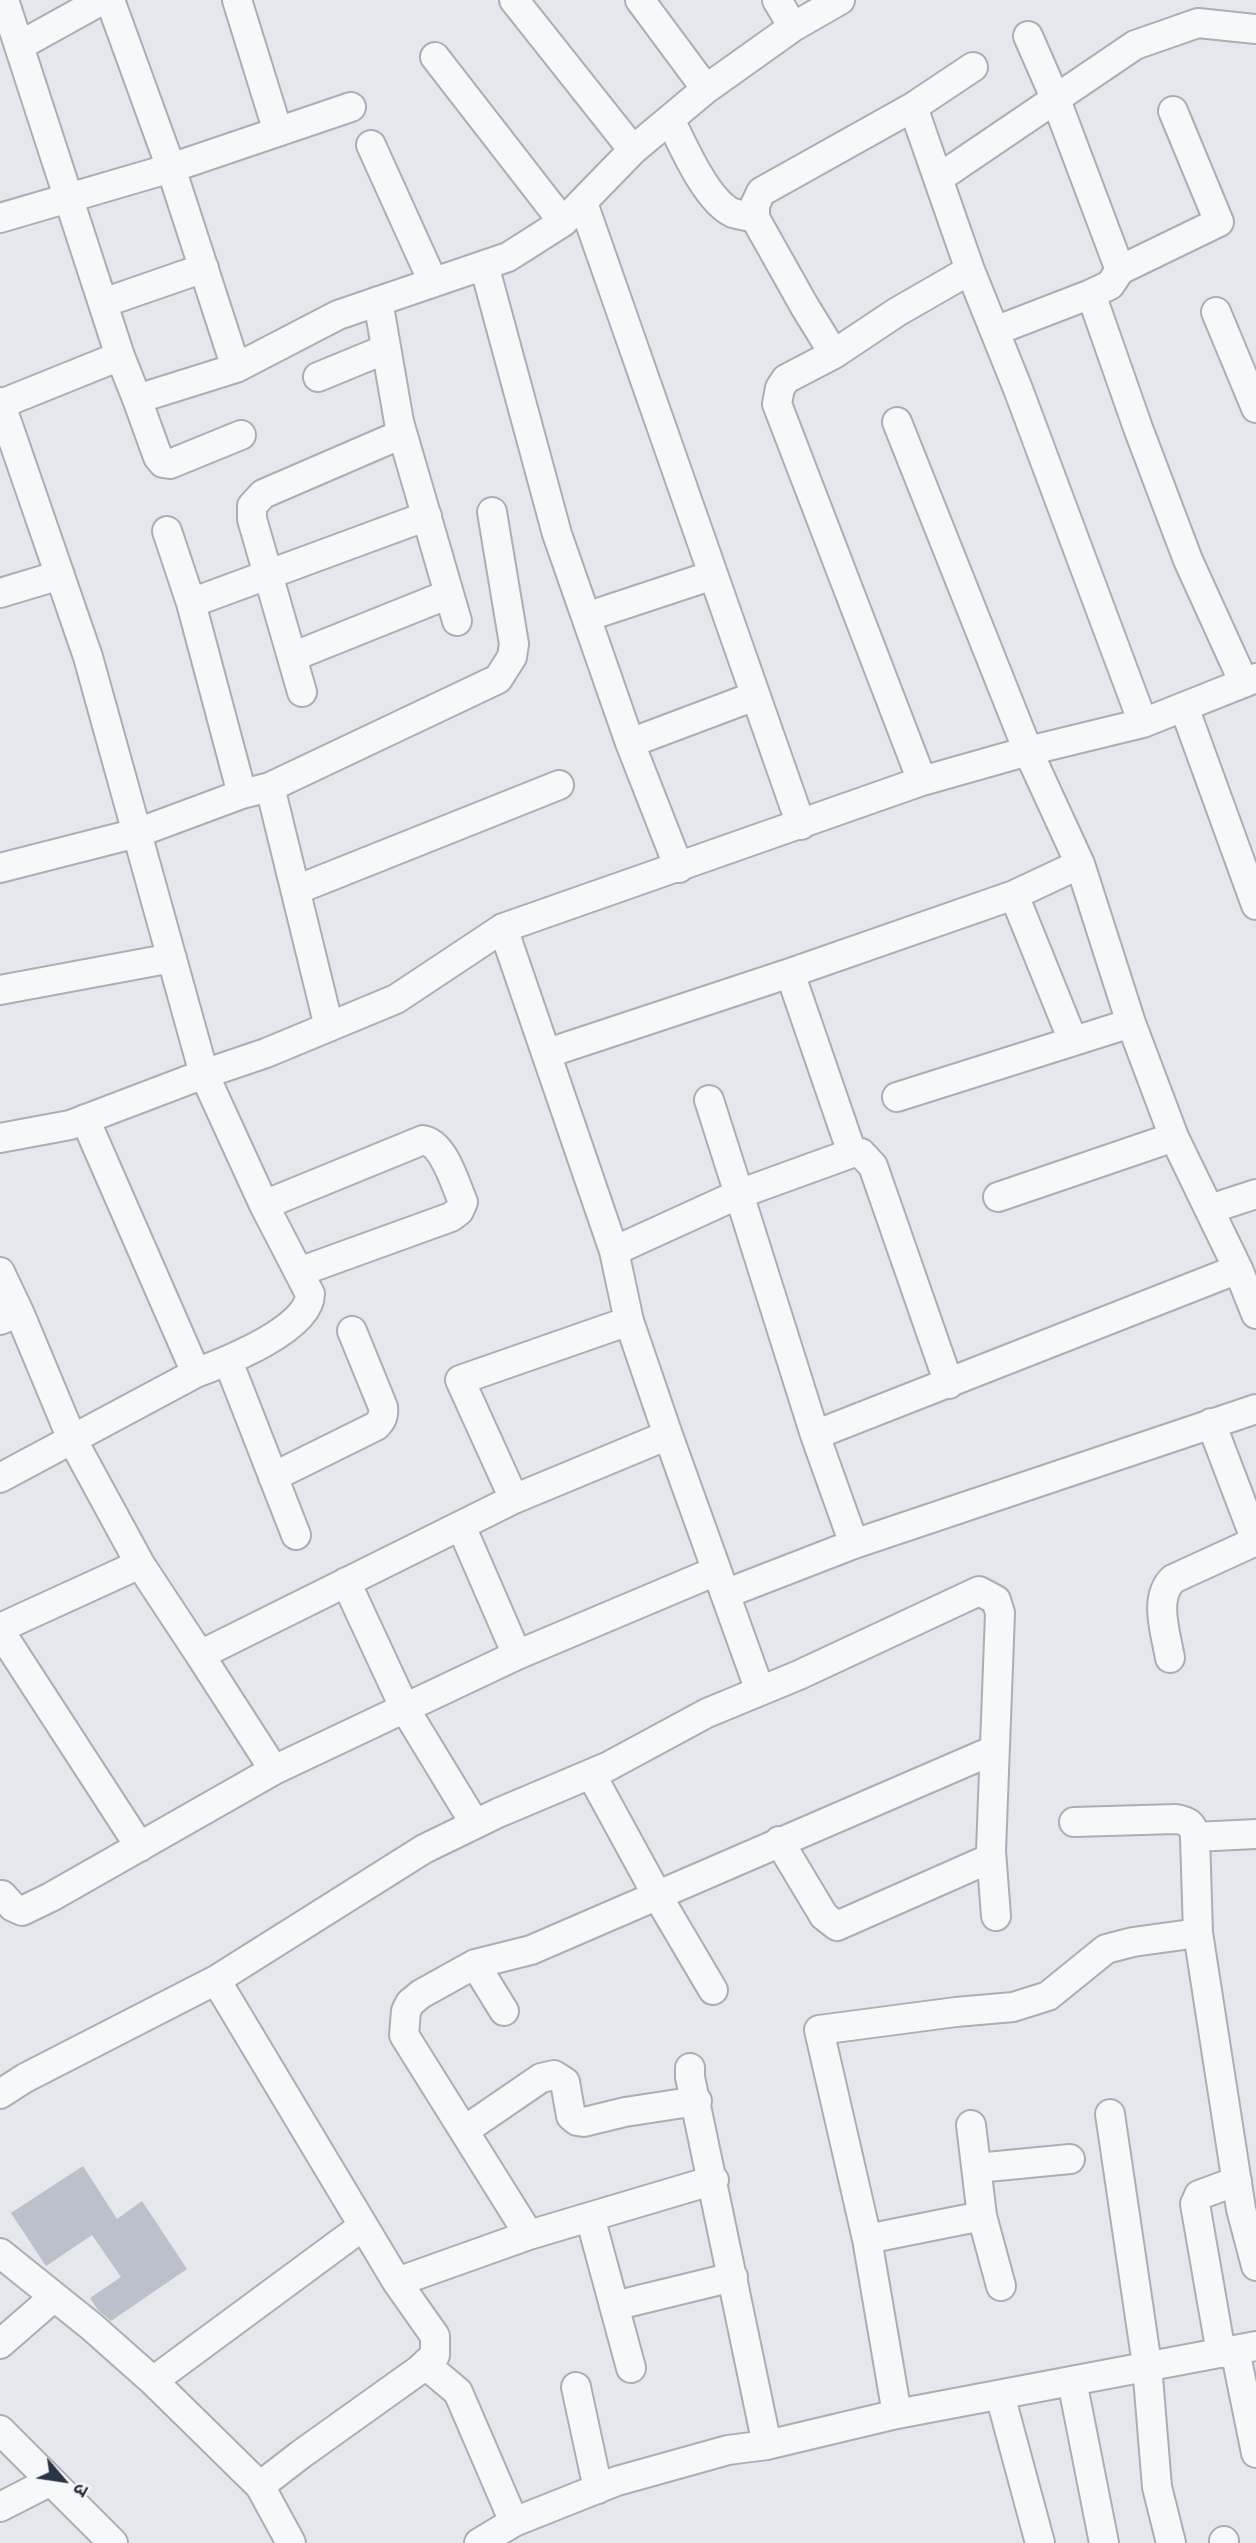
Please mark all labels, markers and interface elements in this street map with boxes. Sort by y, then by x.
north arrow [28,2445,98,2515]
text: उ [69,2480,94,2500]

